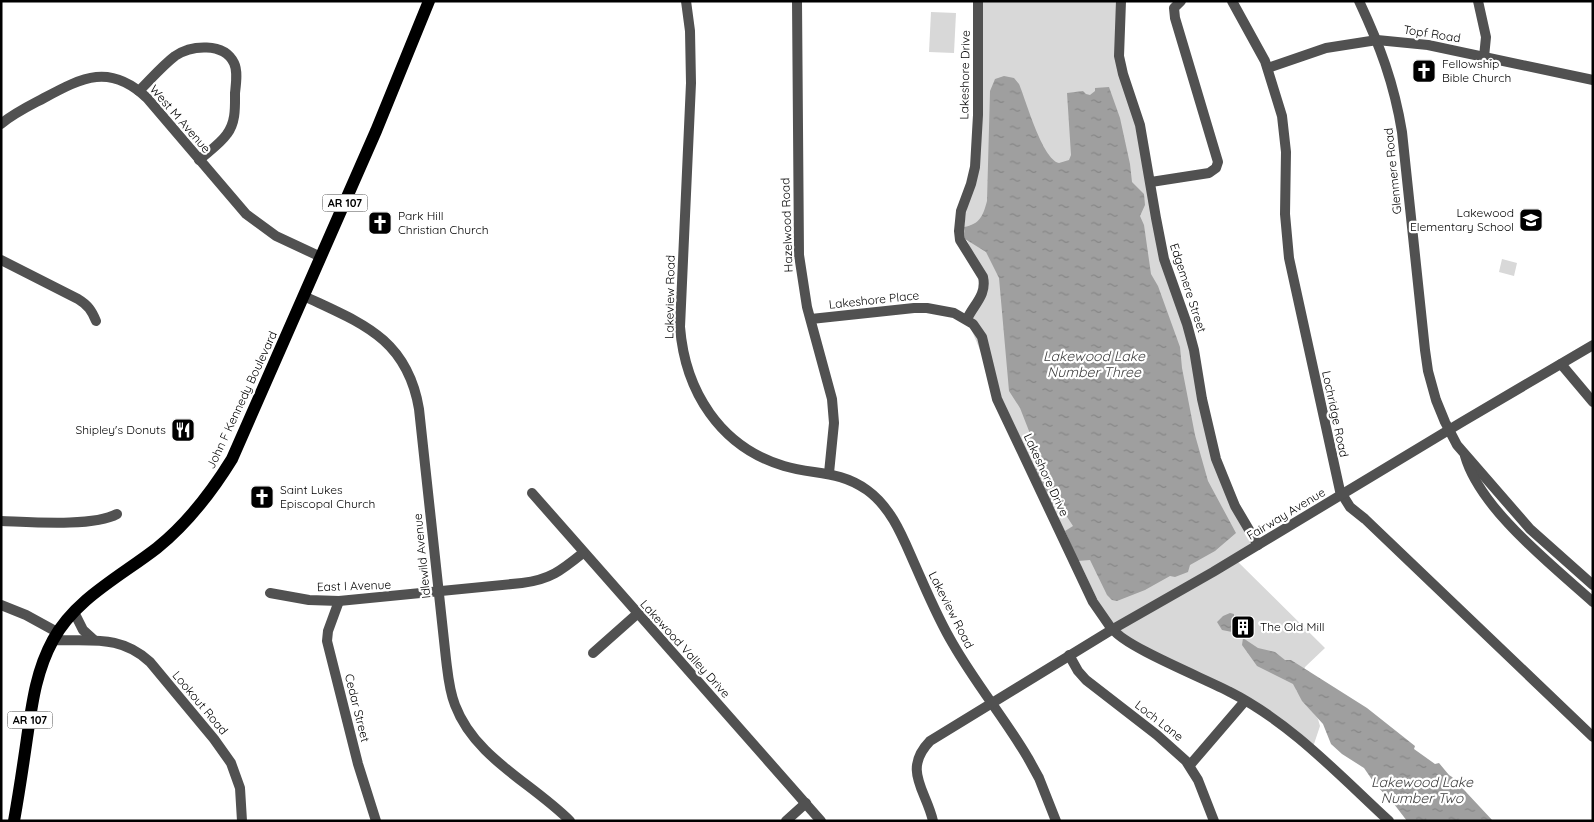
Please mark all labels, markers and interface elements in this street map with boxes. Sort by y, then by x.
street label: Topf Road [1402,22,1462,45]
street label: Lakeshore Drive [956,30,973,120]
place label: Fellowship Bible Church [1442,56,1511,85]
church icon: Fellowship Bible Church [1411,58,1437,84]
street label: West M Avenue [147,82,214,156]
street label: Glenmere Road [1381,127,1404,215]
street label: Hazelwood Road [777,177,796,273]
road number: AR 107 [322,194,368,212]
place label: Lakewood Elementary School [1410,205,1514,234]
school or university icon: Lakewood Elementary School [1518,207,1544,233]
place label: Park Hill Christian Church [398,208,488,237]
church icon: Park Hill Christian Church [367,210,393,236]
street label: Edgemere Street [1167,241,1210,334]
street label: Lakeview Road [661,255,678,339]
street label: Lakeshore Place [828,287,920,312]
street label: John F Kennedy Boulevard [203,328,280,471]
water label: Lakewood Lake Number Three [1043,347,1146,381]
street label: Lochridge Road [1319,369,1352,459]
restaurant icon: Shipley's Donuts [170,417,196,443]
place label: Shipley's Donuts [76,422,166,437]
street label: Lakeshore Drive [1021,431,1072,519]
place label: Saint Lukes Episcopal Church [280,482,375,511]
church icon: Saint Lukes Episcopal Church [249,484,275,510]
street label: Fairway Avenue [1244,484,1328,543]
street label: Idlewild Avenue [410,513,433,599]
street label: Lakeview Road [926,569,977,651]
street label: East I Avenue [317,577,392,594]
street label: Lakewood Valley Drive [637,597,734,701]
building icon: The Old Mill [1230,614,1256,640]
place label: The Old Mill [1260,619,1325,634]
street label: Lookout Road [169,668,231,737]
street label: Cedar Street [342,672,373,744]
street label: Loch Lane [1132,697,1187,744]
road number: AR 107 [8,712,52,728]
water label: Lakewood Lake Number Two [1371,773,1474,807]

